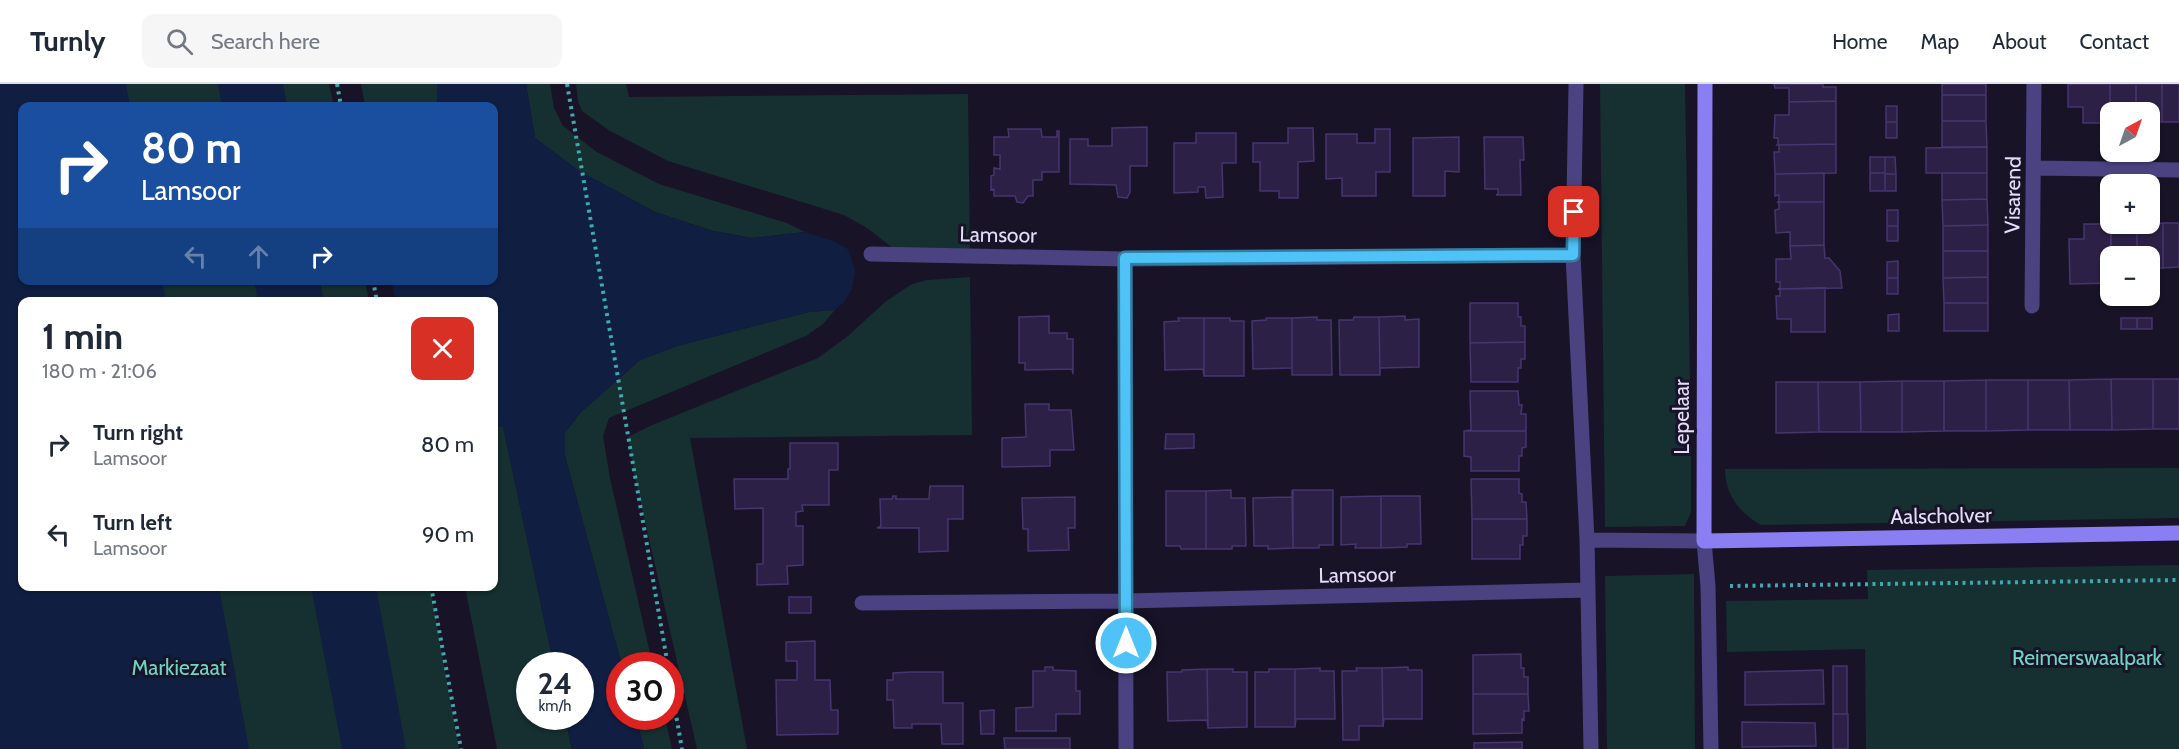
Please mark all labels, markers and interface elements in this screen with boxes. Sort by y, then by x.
search box [142,14,562,68]
text: Turnly [30,24,106,58]
icon: search [163,25,196,58]
text: Search here [211,28,320,55]
text: Home [1832,29,1888,54]
text: Map [1921,29,1959,54]
text: About [1992,29,2046,54]
text: Contact [2079,29,2149,54]
north arrow [2100,102,2160,162]
map controls [2100,102,2160,306]
text: 80 m [141,122,242,174]
icon: right [42,126,120,204]
street label: Visarend [1999,156,2026,234]
text: Lamsoor [141,174,241,207]
button: + [2100,174,2160,234]
pin [1548,186,1599,237]
icon: arrive [1557,195,1590,228]
street label: Lamsoor [959,221,1037,248]
icon: left [179,240,212,273]
icon: ahead [242,240,275,273]
icon: right [305,240,338,273]
button: − [2100,246,2160,306]
text: 1 min [42,314,123,358]
button: close [411,317,474,380]
text: 180 m · 21:06 [42,359,157,383]
street label: Lepelaar [1669,379,1694,455]
text: Turn right [93,419,183,446]
icon: right [42,428,75,461]
text: 80 m [421,431,474,458]
text: Lamsoor [93,446,167,470]
street label: Aalscholver [1890,502,1992,529]
text: Turn left [93,509,172,536]
icon: left [42,518,75,551]
text: 90 m [422,521,474,548]
text: Lamsoor [93,536,167,560]
street label: Lamsoor [1318,561,1396,588]
position arrow [1094,611,1158,675]
park label: Reimerswaalpark [2012,645,2163,670]
speed limit sign: 30 [606,652,684,730]
park label: Markiezaat [131,655,227,680]
text: 24 [538,665,572,702]
text: km/h [539,697,571,715]

